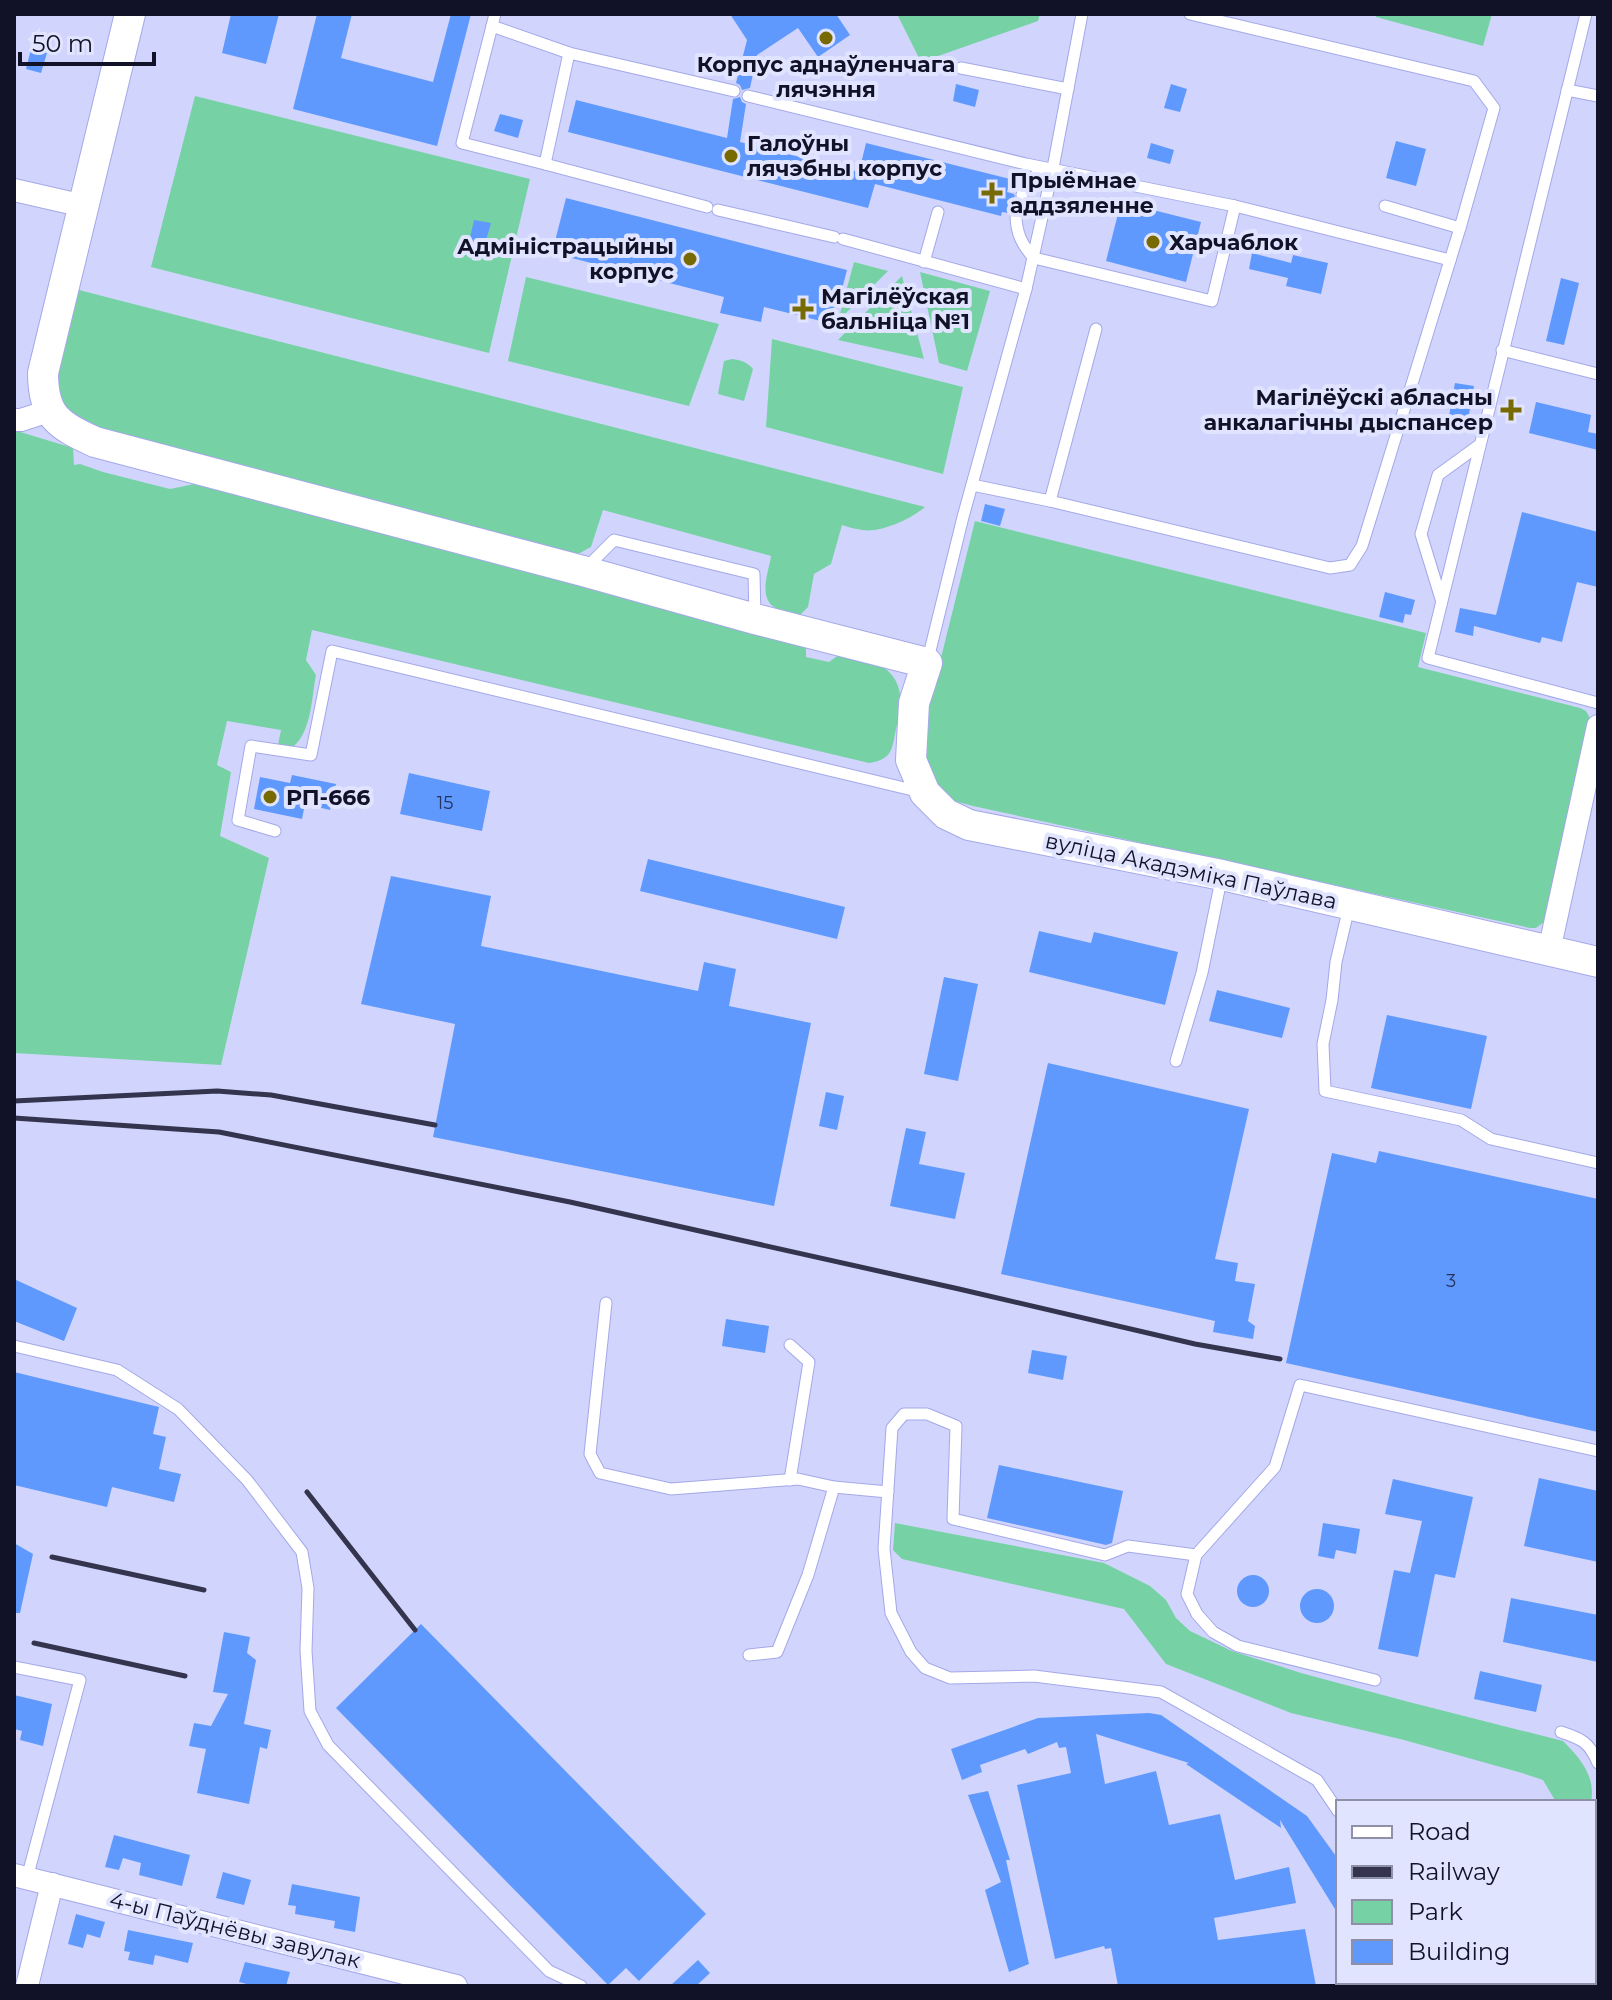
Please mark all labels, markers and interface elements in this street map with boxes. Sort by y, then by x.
scale bar [20,16,154,66]
text: 50 m [32,29,93,58]
marker: Корпус аднаўленчага лячэння [817,29,835,47]
place label: Корпус аднаўленчага лячэння [697,51,955,103]
place label: Галоўны лячэбны корпус [747,130,942,182]
marker: Галоўны лячэбны корпус [722,147,740,165]
place label: Прыёмнае аддзяленне [1010,167,1154,219]
marker: Прыёмнае аддзяленне [981,182,1003,204]
place label: Харчаблок [1169,229,1299,256]
place label: Адміністрацыйны корпус [457,233,674,285]
marker: Харчаблок [1144,233,1162,251]
marker: Адміністрацыйны корпус [681,250,699,268]
place label: Магілёўская бальніца №1 [821,283,970,335]
marker: Магілёўская бальніца №1 [792,298,814,320]
place label: Магілёўскі абласны анкалагічны дыспансер [1204,384,1493,436]
marker: Магілёўскі абласны анкалагічны дыспансер [1500,399,1522,421]
place label: РП-666 [286,784,370,811]
marker: РП-666 [261,788,279,806]
house number: 15 [437,792,453,814]
street label: вуліца Акадэміка Паўлава [1043,827,1339,915]
house number: 3 [1446,1270,1456,1292]
legend [1336,1800,1596,1984]
text: Road [1408,1817,1471,1846]
text: Railway [1408,1857,1500,1886]
street label: 4-ы Паўднёвы завулак [107,1886,363,1974]
text: Park [1408,1897,1463,1926]
text: Building [1408,1937,1511,1966]

